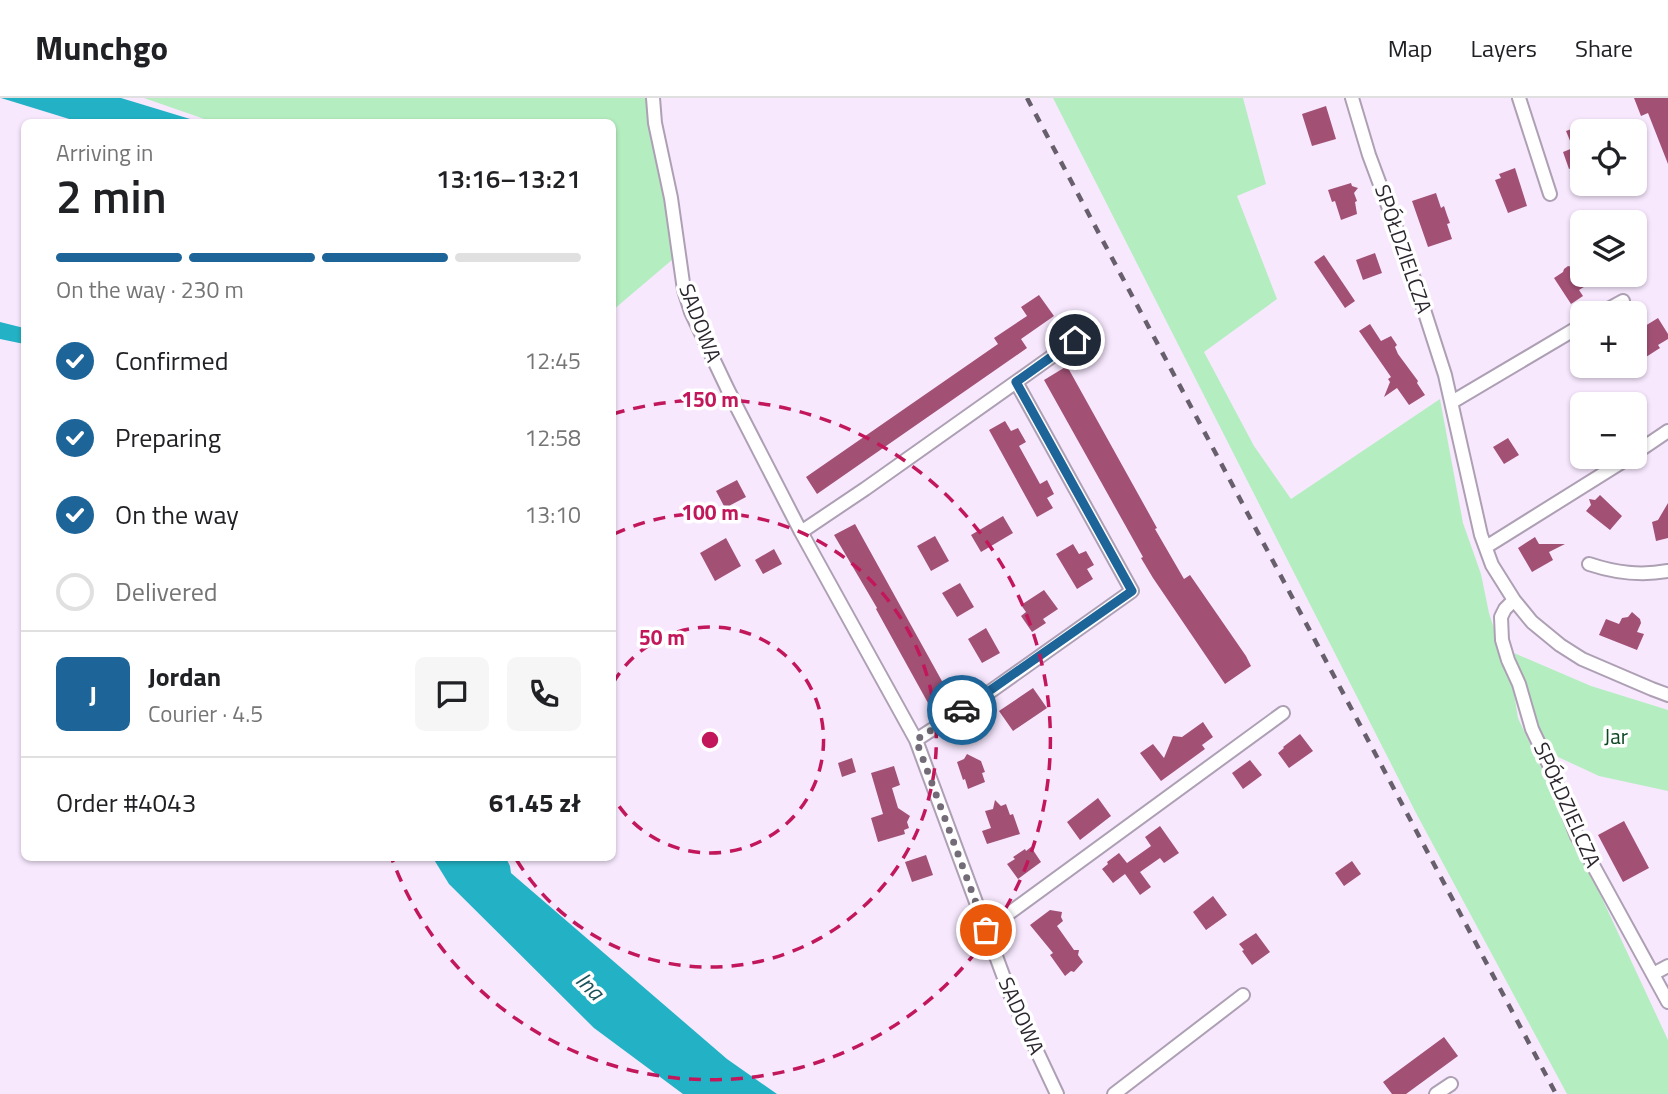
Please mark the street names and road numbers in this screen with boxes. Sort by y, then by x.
street label: SPÓŁDZIELCZA [1367,180,1441,318]
street label: SADOWA [671,279,731,367]
street label: SPÓŁDZIELCZA [1526,737,1610,873]
street label: SADOWA [991,972,1053,1060]

